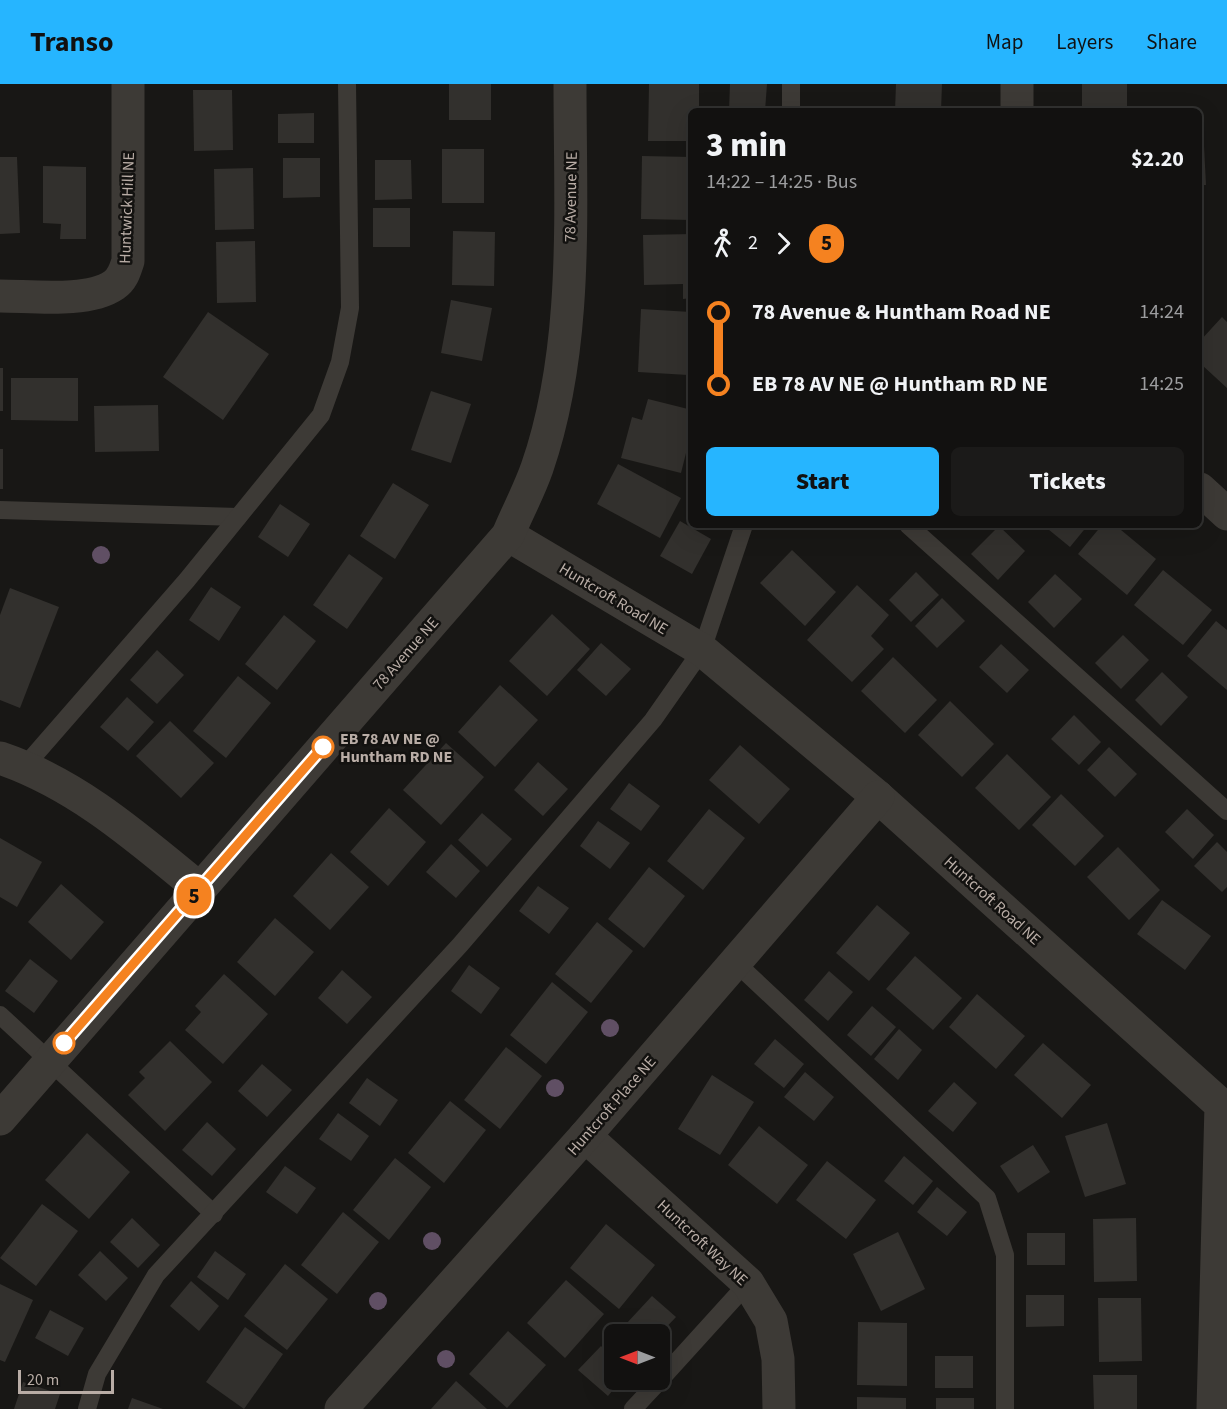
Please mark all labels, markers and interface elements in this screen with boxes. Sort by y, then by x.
text: Transo [30,22,113,62]
text: Map [986,27,1023,57]
text: Layers [1056,27,1113,57]
text: Share [1146,27,1197,57]
text: 3 min [706,122,787,169]
text: $2.20 [1131,143,1184,175]
street label: Huntwick Hill NE [114,152,140,264]
street label: 78 Avenue NE [559,152,583,242]
text: 14:22 – 14:25 · Bus [706,168,857,196]
icon: walk [706,227,739,260]
icon: forward [767,227,800,260]
text: 5 [821,228,832,258]
text: 2 [748,229,758,257]
text: 78 Avenue & Huntham Road NE [752,296,1051,328]
text: 14:24 [1139,298,1184,326]
text: EB 78 AV NE @ Huntham RD NE [752,368,1048,400]
text: 14:25 [1139,370,1184,398]
button: Start [706,447,939,516]
button: Tickets [951,447,1184,516]
street label: Huntcroft Road NE [555,558,672,640]
street label: 78 Avenue NE [368,612,444,695]
place label: EB 78 AV NE @ Huntham RD NE [340,728,452,768]
marker: EB 78 AV NE @ Huntham RD NE [312,736,334,758]
street label: Huntcroft Road NE [939,851,1046,950]
line badge: 5 [174,876,214,916]
text: 5 [188,881,200,911]
unlabelled marker [53,1032,75,1054]
street label: Huntcroft Place NE [562,1051,661,1160]
street label: Huntcroft Way NE [652,1195,753,1291]
north arrow [604,1324,670,1390]
map controls [604,1324,670,1390]
scale bar [18,1367,114,1394]
text: 20 m [27,1369,59,1391]

